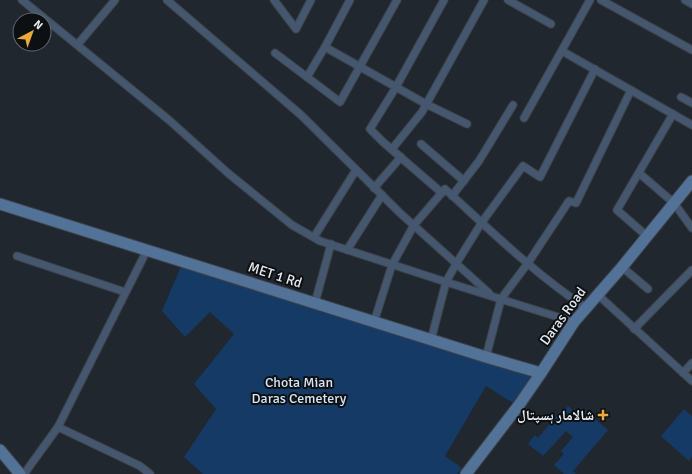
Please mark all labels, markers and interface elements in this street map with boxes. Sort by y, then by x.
north arrow [12,12,52,52]
text: N [31,17,45,32]
street label: MET 1 Rd [246,258,304,292]
street label: Daras Road [536,284,590,348]
park label: Chota Mian Daras Cemetery [252,374,347,407]
place label: شالامار ہسپتال [517,407,594,424]
marker: شالامار ہسپتال [597,409,609,421]

